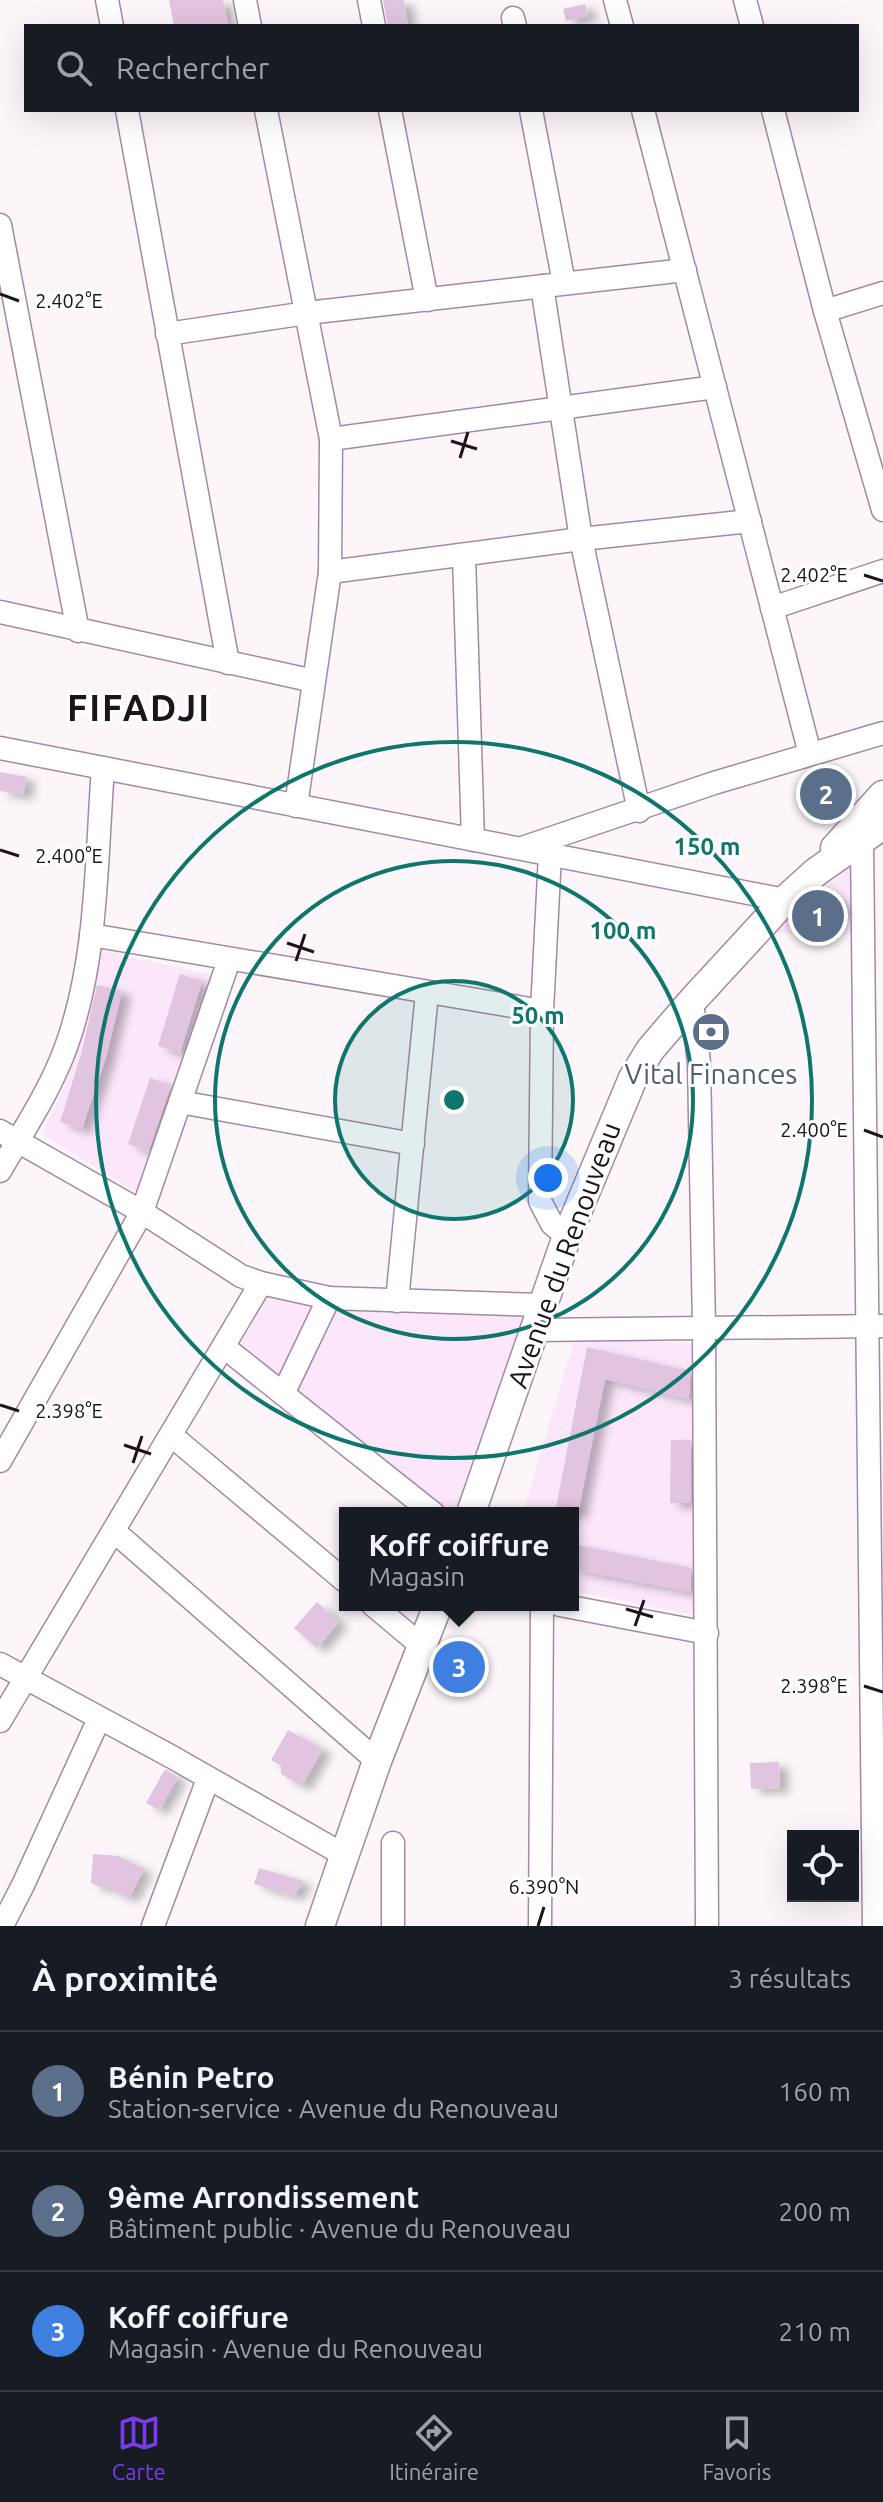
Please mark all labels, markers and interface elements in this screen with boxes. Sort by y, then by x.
search box [24,24,859,112]
icon: search [52,46,96,90]
text: Rechercher [116,51,269,85]
text: 2.402°E [35,289,103,312]
text: 2.402°E [780,563,848,586]
district label: FIFADJI [67,687,211,728]
pin: 2 [800,764,852,824]
text: 150 m [674,833,740,860]
text: 2.400°E [35,844,103,867]
pin: 1 [792,886,844,946]
text: 100 m [590,917,656,944]
text: 50 m [511,1002,565,1029]
bank icon: Vital Finances [690,1011,732,1053]
place label: Vital Finances [624,1058,798,1089]
centre of rings [440,1086,468,1114]
street label: Avenue du Renouveau [501,1118,626,1392]
text: 2.400°E [780,1118,848,1141]
your location [528,1158,568,1198]
text: 2.398°E [35,1399,103,1422]
popup [339,1507,579,1611]
text: Koff coiffure [368,1528,550,1562]
text: Magasin [368,1562,465,1591]
pin: 3 [433,1637,485,1697]
text: 2.398°E [780,1674,848,1697]
map controls [787,1830,859,1902]
button: locate [787,1830,859,1902]
text: 6.390°N [509,1875,579,1898]
text: À proximité [32,1959,218,1997]
text: 3 résultats [728,1964,851,1993]
text: Bénin Petro [108,2060,275,2094]
text: 1 [51,2077,65,2106]
text: 160 m [779,2077,851,2106]
text: Station-service · Avenue du Renouveau [108,2094,559,2123]
text: 9ème Arrondissement [108,2180,419,2214]
text: 2 [51,2197,65,2226]
text: 200 m [779,2197,851,2226]
text: Bâtiment public · Avenue du Renouveau [108,2214,571,2243]
text: Koff coiffure [108,2300,289,2334]
text: 3 [51,2317,65,2346]
text: 210 m [779,2317,851,2346]
text: Magasin · Avenue du Renouveau [108,2334,483,2363]
tab: Carte [112,2411,166,2484]
tab: Itinéraire [389,2411,479,2484]
tab: Favoris [702,2411,771,2484]

